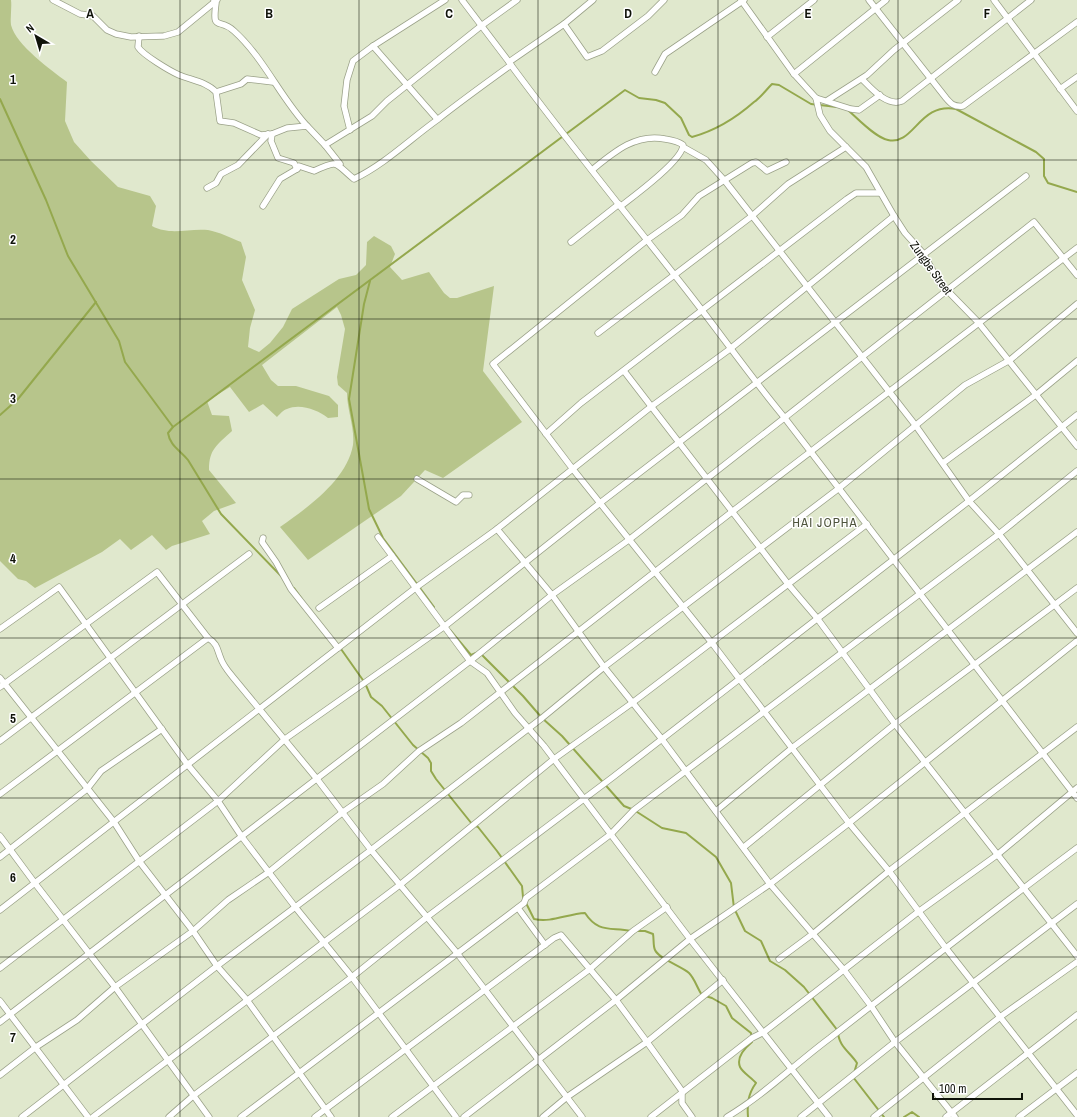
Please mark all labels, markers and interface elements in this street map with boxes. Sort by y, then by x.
text: A [86,5,94,22]
text: B [265,5,273,22]
text: C [445,5,453,22]
text: D [624,5,632,22]
text: E [804,5,812,22]
text: F [984,5,991,22]
north arrow [16,16,56,56]
text: N [23,21,37,36]
text: 1 [10,71,16,88]
text: 2 [10,231,16,248]
street label: Zungbe Street [906,238,956,298]
text: 3 [10,390,16,407]
district label: HAI JOPHA [792,514,858,531]
text: 4 [10,550,16,567]
text: 5 [10,710,16,727]
text: 6 [10,869,16,886]
text: 7 [10,1029,16,1046]
scale bar [933,1075,1022,1101]
text: 100 m [939,1081,966,1097]

